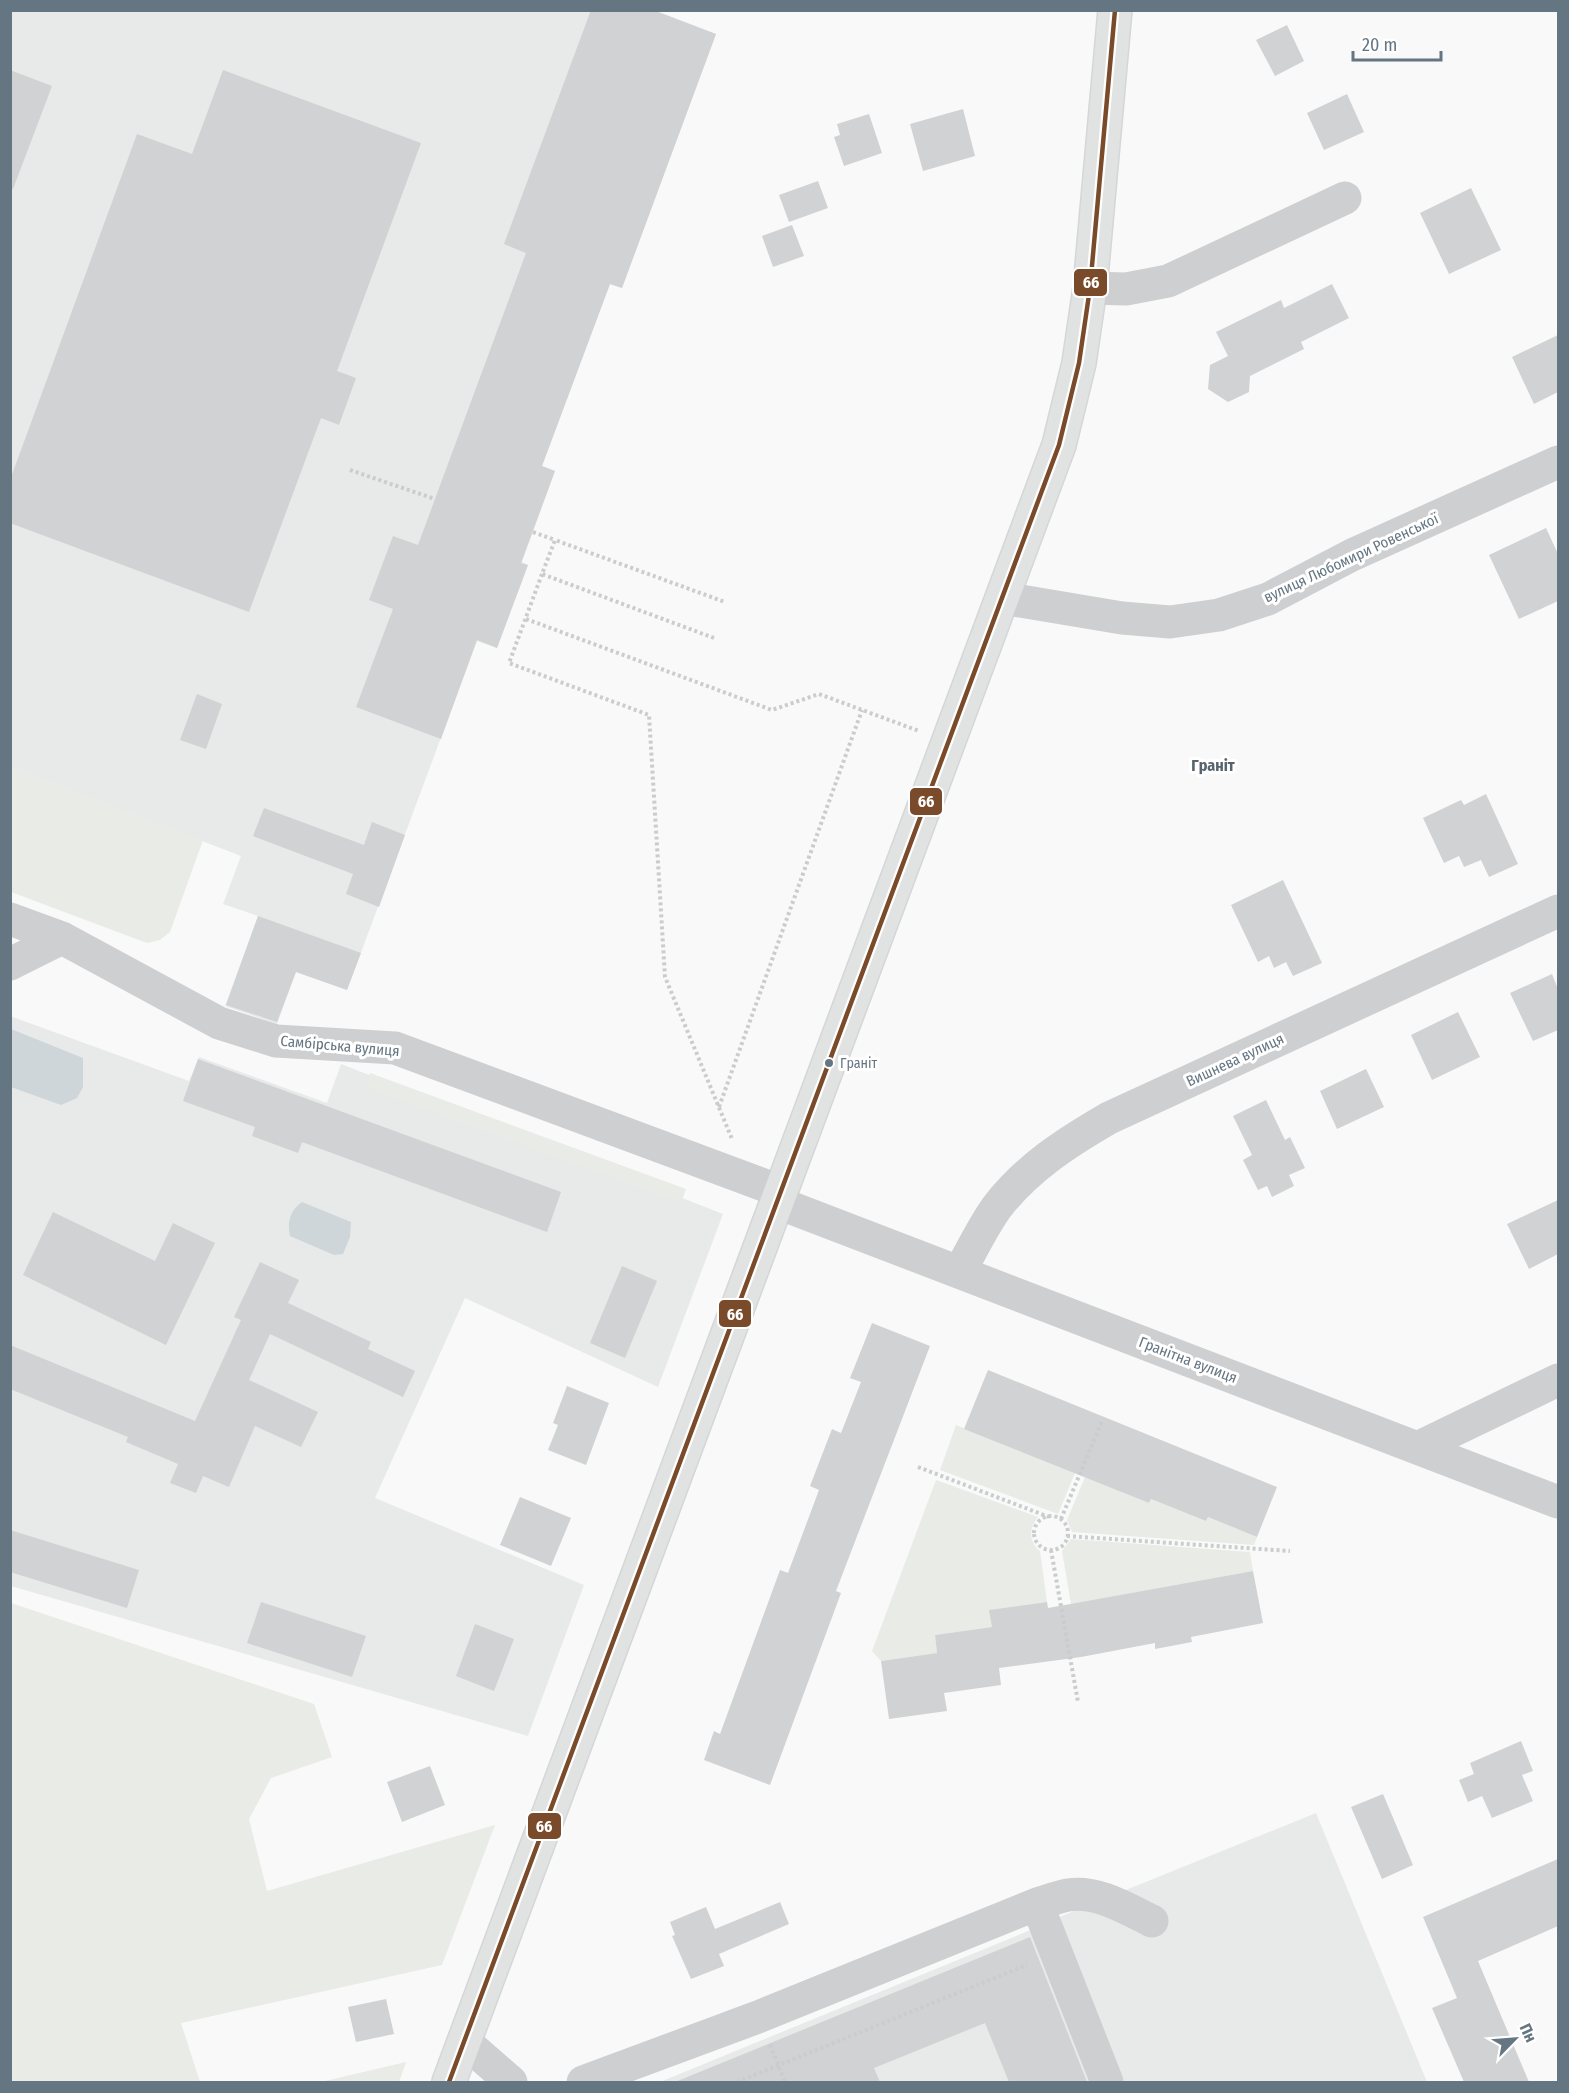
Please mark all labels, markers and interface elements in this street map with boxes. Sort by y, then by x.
scale bar [1353,24,1442,62]
text: 20 m [1362,34,1397,56]
line badge: 66 [1073,268,1108,297]
text: 66 [1083,273,1099,292]
street label: вулиця Любомири Ровенської [1261,509,1442,606]
district label: Граніт [1191,756,1235,775]
line badge: 66 [909,787,943,816]
text: 66 [918,792,934,811]
street label: Вишнева вулиця [1183,1030,1287,1090]
street label: Самбірська вулиця [280,1032,400,1060]
place label: Граніт [840,1055,878,1072]
marker: Граніт [823,1057,835,1069]
line badge: 66 [718,1299,752,1328]
text: 66 [727,1305,743,1324]
street label: Гранітна вулиця [1136,1333,1240,1387]
line badge: 66 [527,1812,562,1840]
text: 66 [536,1817,552,1836]
north arrow [1485,2009,1545,2069]
text: Пн [1516,2021,1541,2045]

